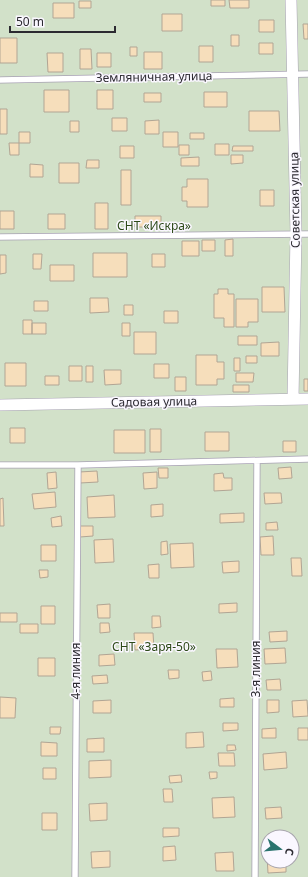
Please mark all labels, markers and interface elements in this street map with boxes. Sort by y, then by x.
scale bar [10,8,115,34]
text: 50 m [16,13,44,30]
street label: Земляничная улица [95,67,212,86]
street label: Советская улица [285,152,304,248]
park label: СНТ «Искра» [117,217,191,234]
street label: Садовая улица [111,392,197,411]
park label: СНТ «Заря-50» [112,638,196,655]
street label: 3-я линия [247,640,264,698]
street label: 4-я линия [67,642,84,700]
north arrow [260,829,300,869]
text: С [282,846,298,857]

